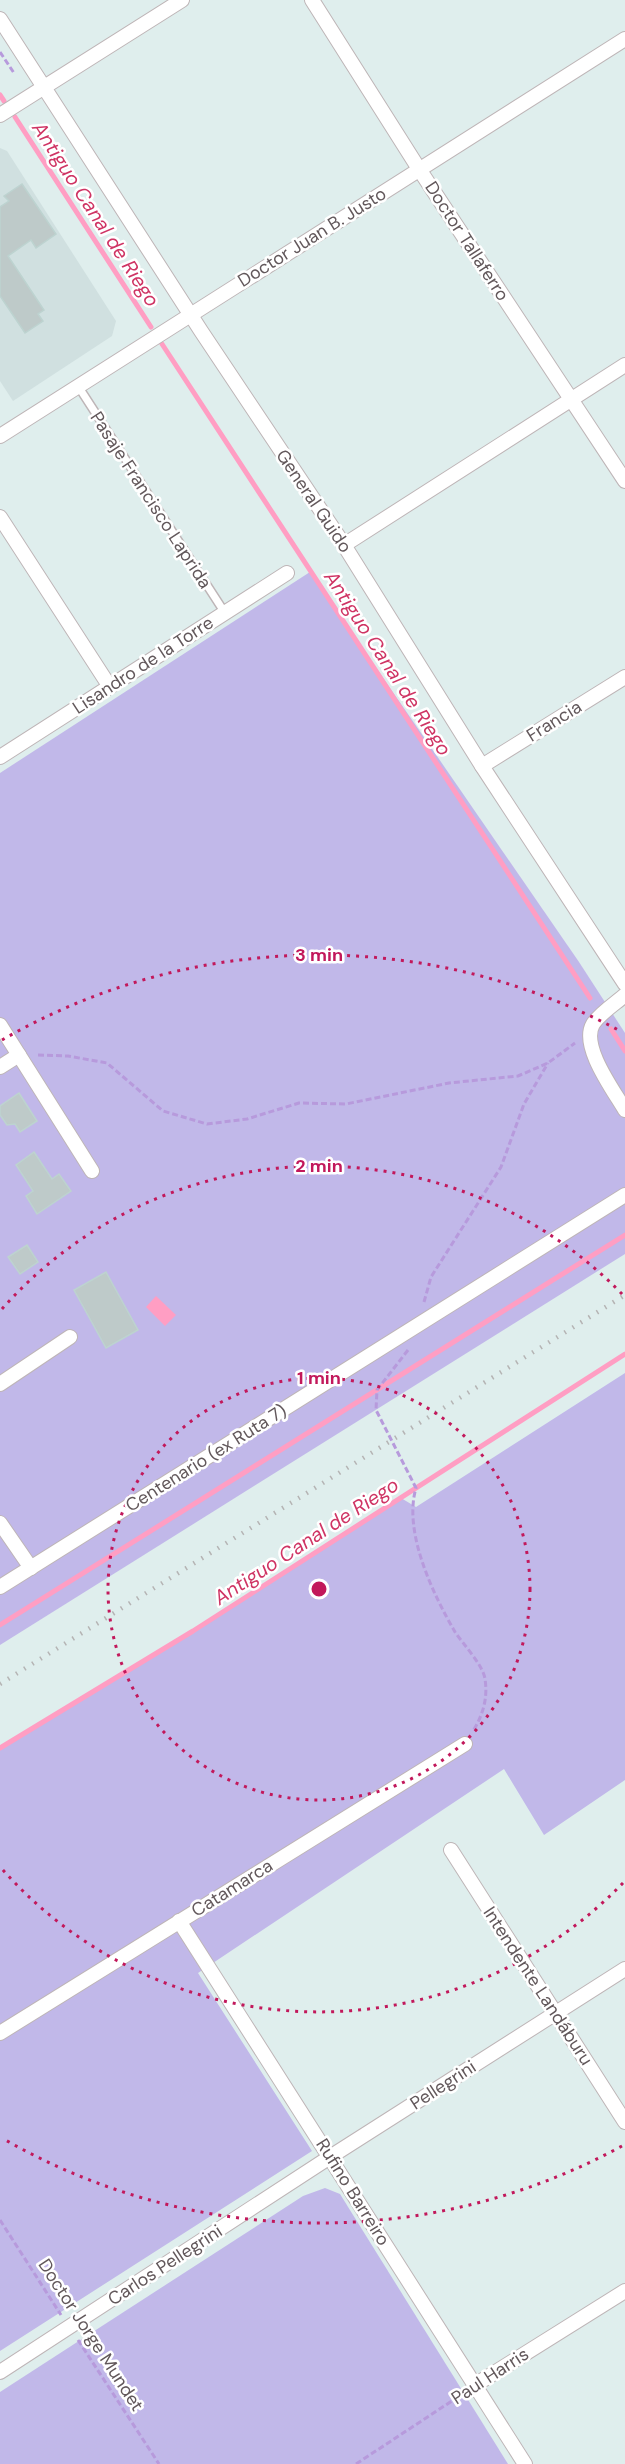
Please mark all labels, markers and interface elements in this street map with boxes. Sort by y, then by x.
water label: Antiguo Canal de Riego [26,116,166,312]
street label: Doctor Tallaferro [419,177,515,305]
street label: Doctor Juan B. Justo [233,182,391,292]
street label: Pasaje Francisco Laprida [85,407,217,593]
street label: General Guido [271,445,357,557]
water label: Antiguo Canal de Riego [318,565,458,761]
street label: Lisandro de la Torre [68,610,218,720]
street label: Francia [522,695,586,747]
text: 3 min [295,943,343,967]
text: 2 min [295,1154,343,1178]
text: 1 min [297,1366,341,1390]
street label: Centenario (ex Ruta 7) [121,1399,291,1517]
water label: Antiguo Canal de Riego [208,1471,404,1611]
centre of rings [309,1579,329,1599]
street label: Catamarca [187,1854,277,1922]
street label: Intendente Landáburu [478,1902,598,2070]
street label: Pellegrini [405,2055,481,2115]
street label: Rufino Barreiro [310,2134,396,2250]
street label: Carlos Pellegrini [103,2219,227,2311]
street label: Doctor Jorge Mundet [33,2254,149,2416]
street label: Paul Harris [447,2342,533,2410]

